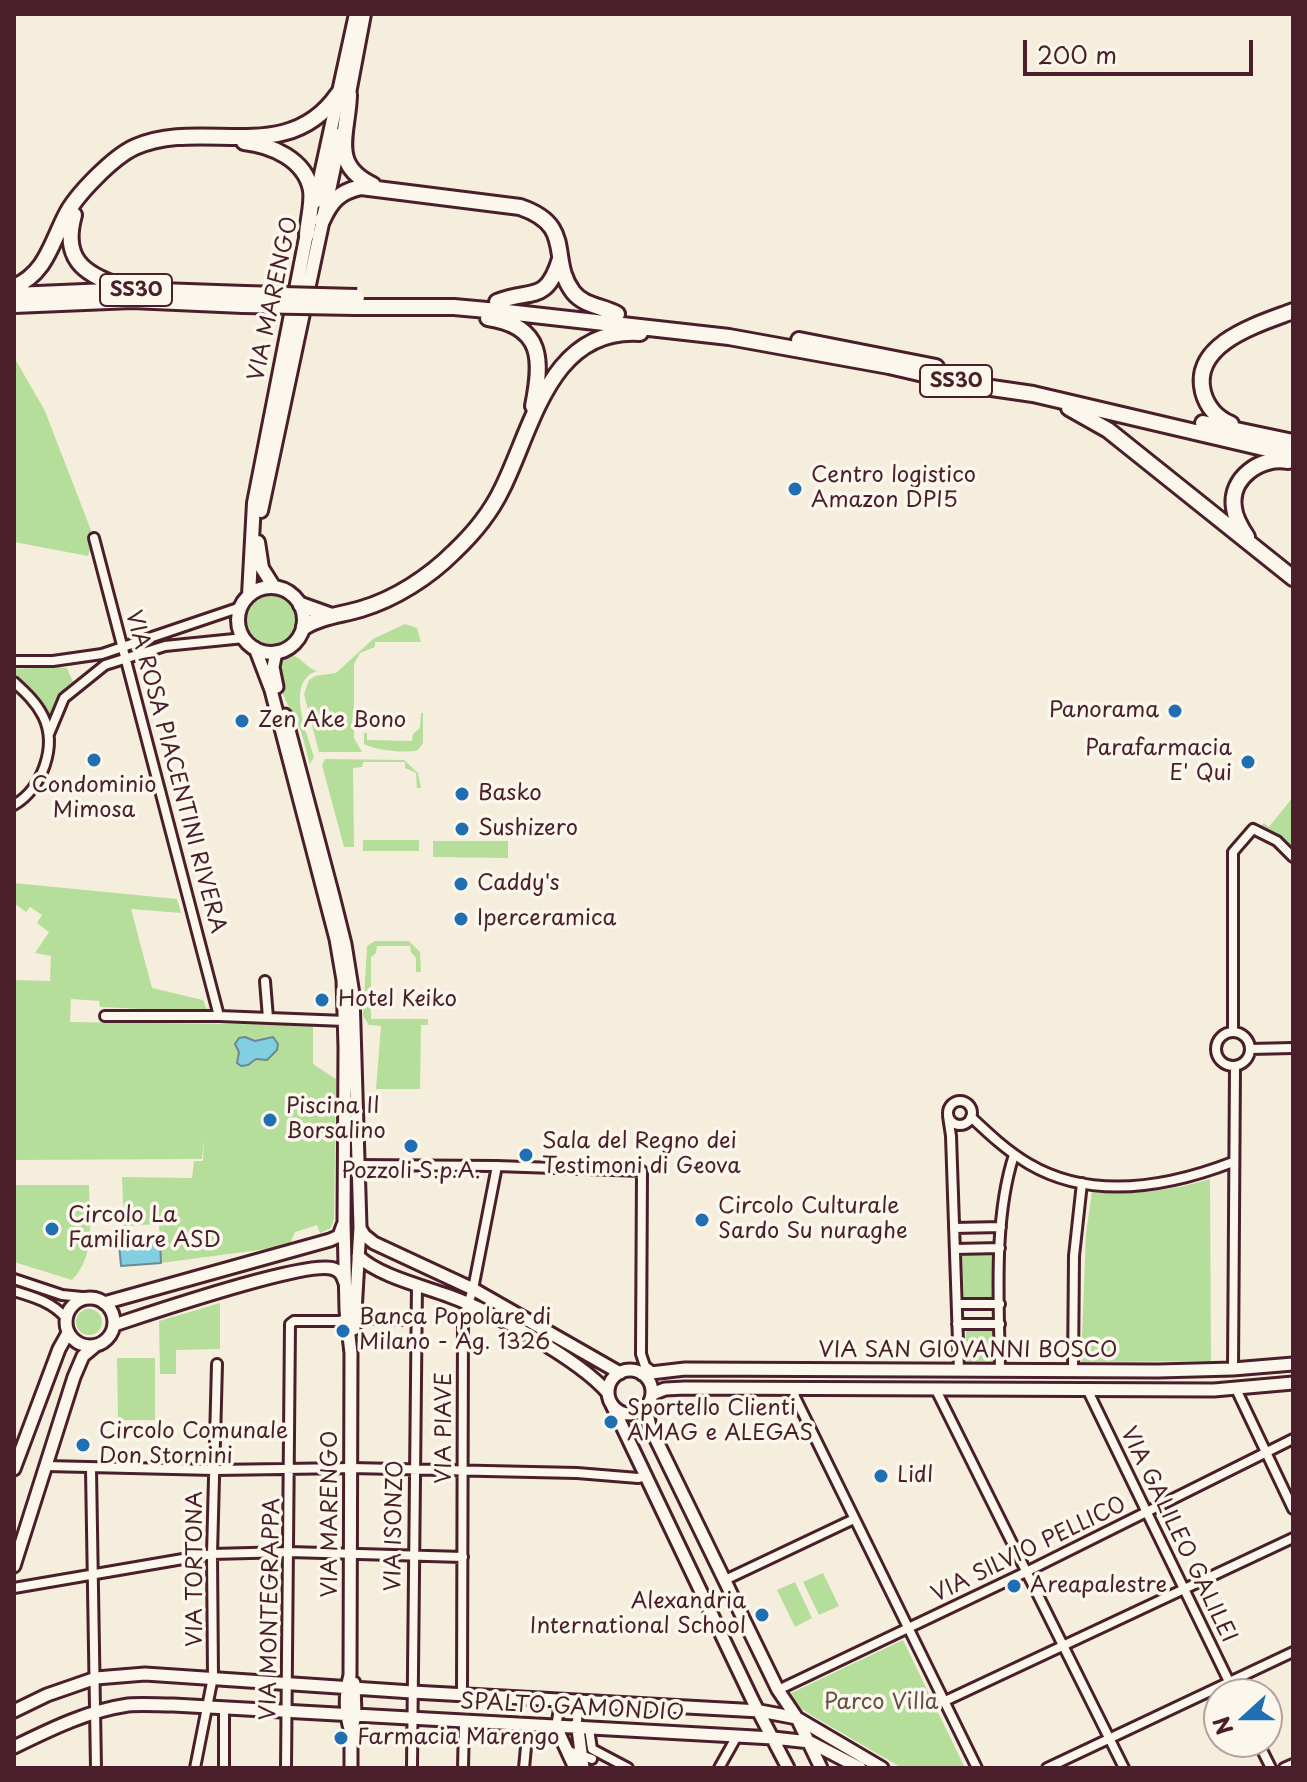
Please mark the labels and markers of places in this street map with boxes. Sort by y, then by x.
place label: Centro logistico Amazon DPI5 [811,463,976,514]
marker: Centro logistico Amazon DPI5 [786,480,804,498]
place label: Panorama [1049,698,1159,724]
marker: Panorama [1166,702,1184,720]
place label: Zen Ake Bono [258,708,406,734]
marker: Zen Ake Bono [233,712,251,730]
place label: Parafarmacia E' Qui [1085,736,1232,788]
marker: Condominio Mimosa [85,751,103,769]
marker: Parafarmacia E' Qui [1239,753,1257,771]
place label: Condominio Mimosa [32,773,156,824]
place label: Basko [478,781,542,807]
marker: Basko [453,785,471,803]
place label: Sushizero [478,816,578,842]
marker: Sushizero [453,820,471,838]
place label: Caddy's [477,871,559,897]
marker: Caddy's [452,875,470,893]
place label: Iperceramica [477,906,616,932]
marker: Iperceramica [452,910,470,928]
place label: Hotel Keiko [338,987,457,1013]
marker: Hotel Keiko [313,991,331,1009]
place label: Piscina Il Borsalino [286,1094,386,1146]
marker: Piscina Il Borsalino [261,1111,279,1129]
place label: Sala del Regno dei Testimoni di Geova [542,1129,741,1180]
marker: Pozzoli S.p.A. [402,1137,420,1155]
marker: Sala del Regno dei Testimoni di Geova [517,1146,535,1164]
place label: Pozzoli S.p.A. [341,1159,481,1185]
place label: Circolo Culturale Sardo Su nuraghe [718,1194,908,1246]
place label: Circolo La Familiare ASD [68,1203,221,1254]
marker: Circolo Culturale Sardo Su nuraghe [693,1211,711,1229]
marker: Circolo La Familiare ASD [43,1220,61,1238]
place label: Banca Popolare di Milano - Ag. 1326 [359,1305,551,1356]
marker: Banca Popolare di Milano - Ag. 1326 [334,1322,352,1340]
place label: Sportello Clienti AMAG e ALEGAS [627,1396,813,1448]
marker: Sportello Clienti AMAG e ALEGAS [602,1413,620,1431]
place label: Circolo Comunale Don Stornini [99,1419,288,1470]
marker: Circolo Comunale Don Stornini [74,1436,92,1454]
place label: Lidl [897,1463,933,1489]
marker: Lidl [872,1467,890,1485]
place label: Areapalestre [1030,1573,1167,1599]
marker: Areapalestre [1005,1577,1023,1595]
place label: Alexandria International School [530,1589,746,1640]
marker: Alexandria International School [753,1606,771,1624]
place label: Farmacia Marengo [357,1725,559,1751]
marker: Farmacia Marengo [332,1729,350,1747]

